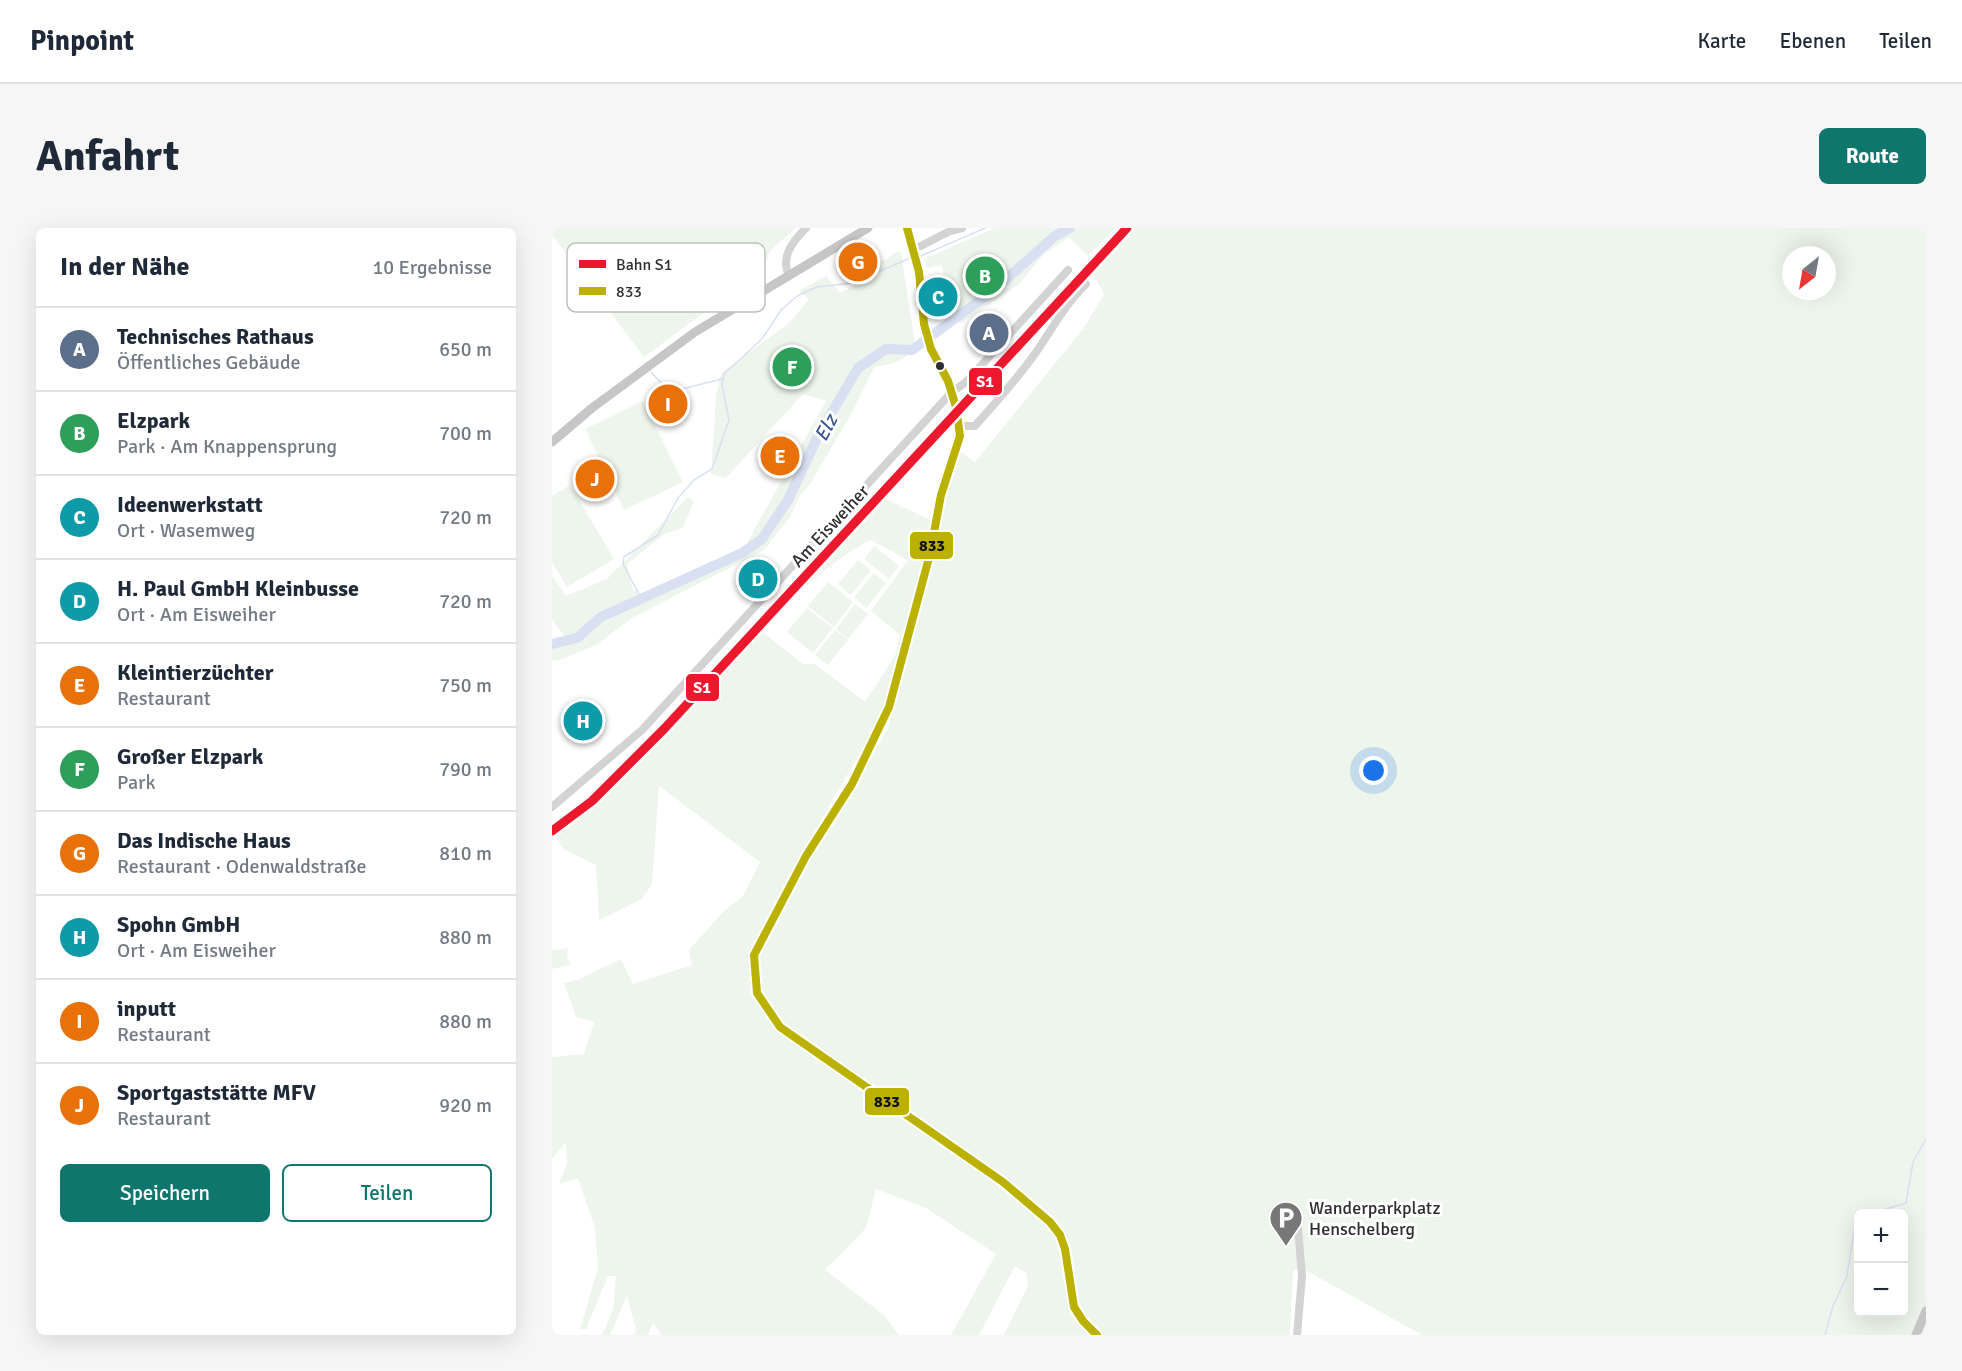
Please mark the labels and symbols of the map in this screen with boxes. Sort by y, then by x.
pin: G [838,240,878,285]
legend [567,243,765,312]
north arrow [1782,246,1836,300]
pin: B [966,254,1004,298]
text: Bahn S1 [616,255,672,275]
pin: C [918,274,958,320]
text: 833 [616,282,642,302]
pin: A [970,310,1008,356]
pin: F [772,344,812,390]
unlabelled marker [934,360,946,372]
line badge: S1 [968,367,1003,396]
text: S1 [976,372,994,392]
pin: I [648,382,688,426]
water label: Elz [809,409,844,446]
pin: E [760,434,800,478]
pin: J [576,456,615,502]
street label: Am Eisweiher [786,480,874,572]
line badge: 833 [909,531,954,560]
text: 833 [919,536,945,556]
pin: D [738,556,778,602]
line badge: S1 [685,673,720,702]
text: S1 [693,678,711,698]
pin: H [564,698,603,744]
your location [1359,756,1388,785]
line badge: 833 [864,1087,910,1116]
text: 833 [874,1092,900,1112]
place label: Wanderparkplatz Henschelberg [1309,1197,1440,1240]
parking icon: Wanderparkplatz Henschelberg [1268,1200,1304,1247]

